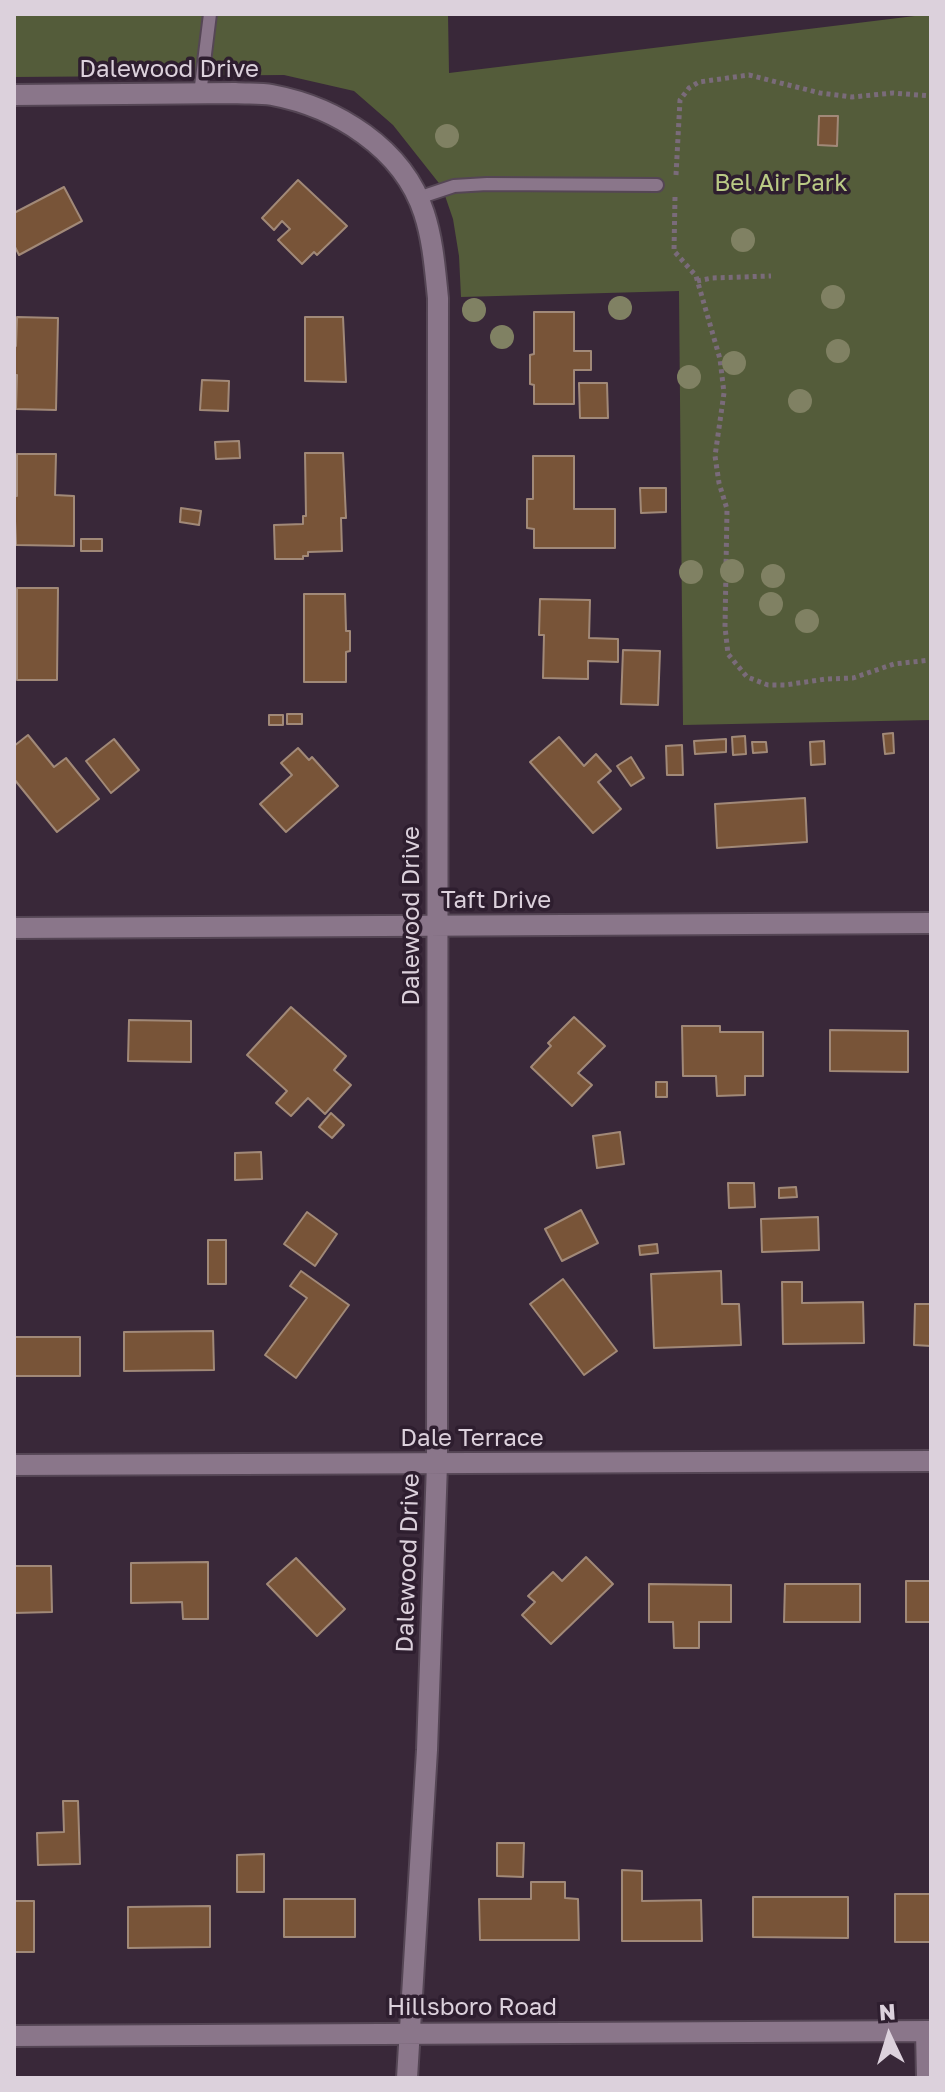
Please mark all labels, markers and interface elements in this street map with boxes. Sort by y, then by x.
street label: Dalewood Drive [79,55,259,83]
park label: Bel Air Park [714,169,848,197]
street label: Dalewood Drive [397,826,425,1006]
street label: Taft Drive [441,886,551,914]
street label: Dale Terrace [400,1424,544,1452]
street label: Dalewood Drive [390,1473,426,1653]
street label: Hillsboro Road [387,1993,557,2021]
north arrow [849,1996,929,2076]
text: N [878,1998,897,2026]

